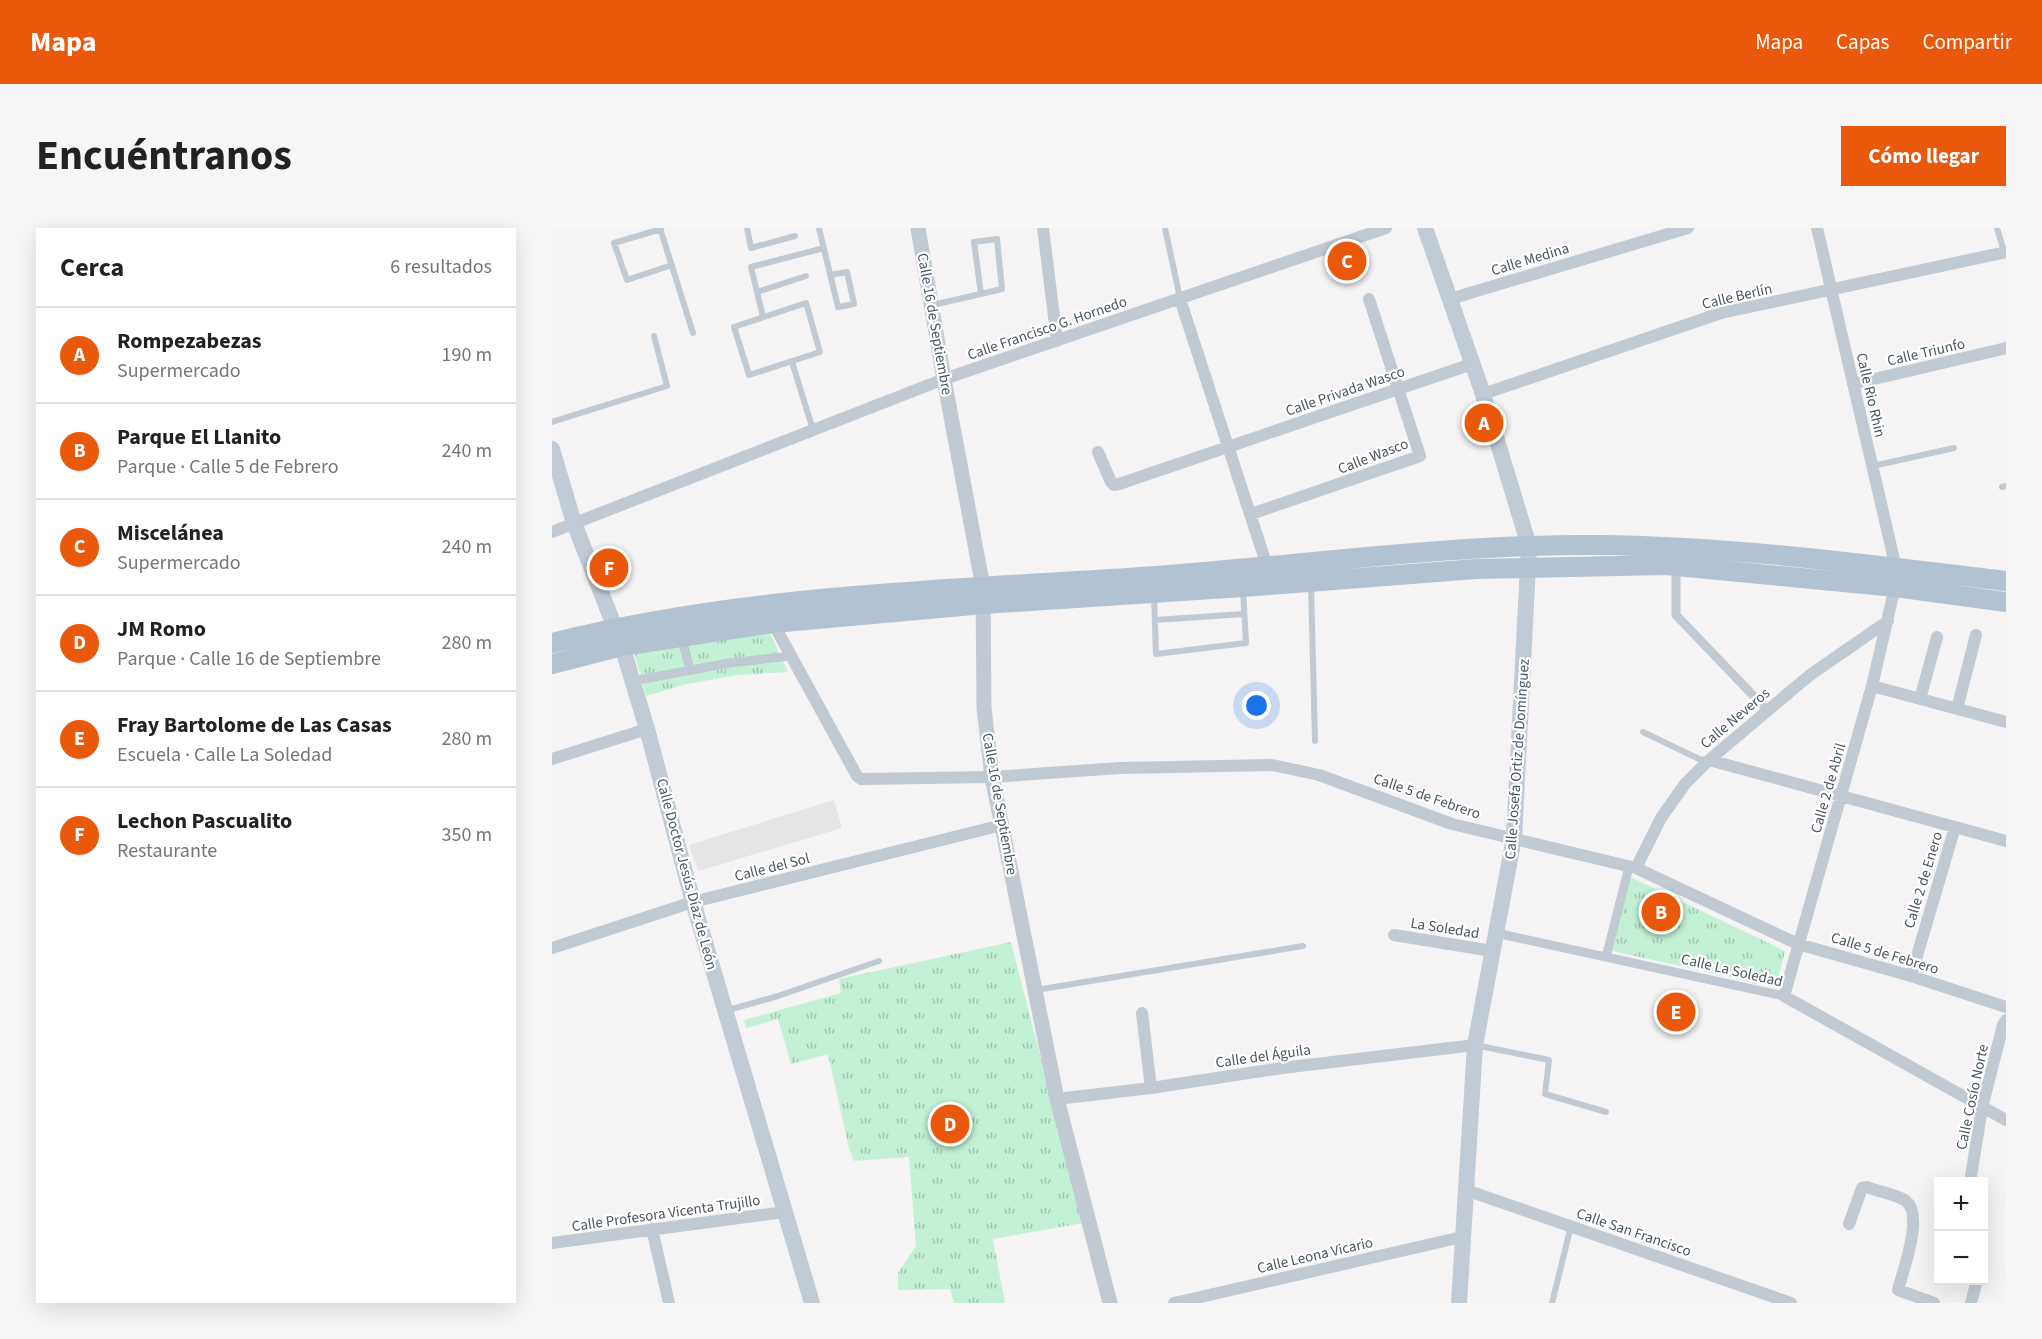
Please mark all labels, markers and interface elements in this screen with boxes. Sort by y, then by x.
text: Mapa [30,22,97,62]
text: Mapa [1755,27,1803,57]
text: Capas [1836,27,1889,57]
text: Compartir [1922,27,2012,57]
text: Encuéntranos [36,126,292,186]
button: Cómo llegar [1841,126,2006,186]
pin: C [1328,238,1366,284]
street label: Calle Medina [1489,238,1572,281]
text: Cerca [60,249,124,286]
street label: Calle 16 de Septiembre [912,251,957,397]
text: 6 resultados [390,253,492,281]
street label: Calle Berlín [1700,278,1774,315]
street label: Calle Francisco G. Hornedo [964,291,1130,366]
text: Rompezabezas [117,325,262,357]
street label: Calle Triunfo [1885,333,1967,372]
text: A [74,341,85,369]
text: 190 m [442,341,492,369]
street label: Calle Rio Rhin [1851,351,1890,439]
text: Supermercado [117,357,241,385]
street label: Calle Privada Wasco [1283,361,1408,422]
pin: A [1464,400,1504,446]
text: Parque El Llanito [117,421,281,453]
street label: Calle Wasco [1335,433,1412,480]
text: B [73,437,86,465]
text: 240 m [442,437,492,465]
text: Parque · Calle 5 de Febrero [117,453,339,481]
text: Miscelánea [117,517,224,549]
text: C [74,533,85,561]
text: 240 m [442,533,492,561]
pin: F [590,546,628,590]
text: Supermercado [117,549,241,577]
text: JM Romo [117,613,206,645]
text: D [73,629,86,657]
text: 280 m [442,629,492,657]
text: Parque · Calle 16 de Septiembre [117,645,381,673]
street label: Calle Josefa Ortiz de Domínguez [1500,658,1535,860]
street label: Calle Neveros [1696,683,1775,754]
your location [1242,691,1271,720]
text: Fray Bartolome de Las Casas [117,709,392,741]
text: E [74,725,85,753]
text: 280 m [442,725,492,753]
street label: Calle 16 de Septiembre [977,731,1022,877]
text: Escuela · Calle La Soledad [117,741,332,769]
street label: Calle 2 de Abril [1806,741,1851,836]
street label: Calle 5 de Febrero [1370,768,1483,825]
street label: Calle Doctor Jesús Díaz de León [651,776,722,972]
text: Lechon Pascualito [117,805,292,837]
text: F [74,821,85,849]
text: 350 m [442,821,492,849]
street label: Calle 2 de Enero [1899,829,1948,931]
text: Restaurante [117,837,217,865]
street label: Calle del Sol [732,848,812,887]
pin: B [1642,890,1680,934]
street label: La Soledad [1409,913,1481,944]
street label: Calle 5 de Febrero [1828,927,1942,980]
street label: Calle La Soledad [1679,949,1785,992]
pin: E [1656,990,1696,1034]
street label: Calle del Águila [1214,1039,1312,1074]
street label: Calle Cosío Norte [1951,1042,1994,1152]
pin: D [930,1102,970,1146]
map controls [1934,1177,1988,1285]
button: + [1934,1177,1988,1231]
street label: Calle Profesora Vicenta Trujillo [570,1190,762,1237]
street label: Calle San Francisco [1574,1203,1694,1262]
button: − [1934,1231,1988,1285]
street label: Calle Leona Vicario [1255,1232,1375,1279]

